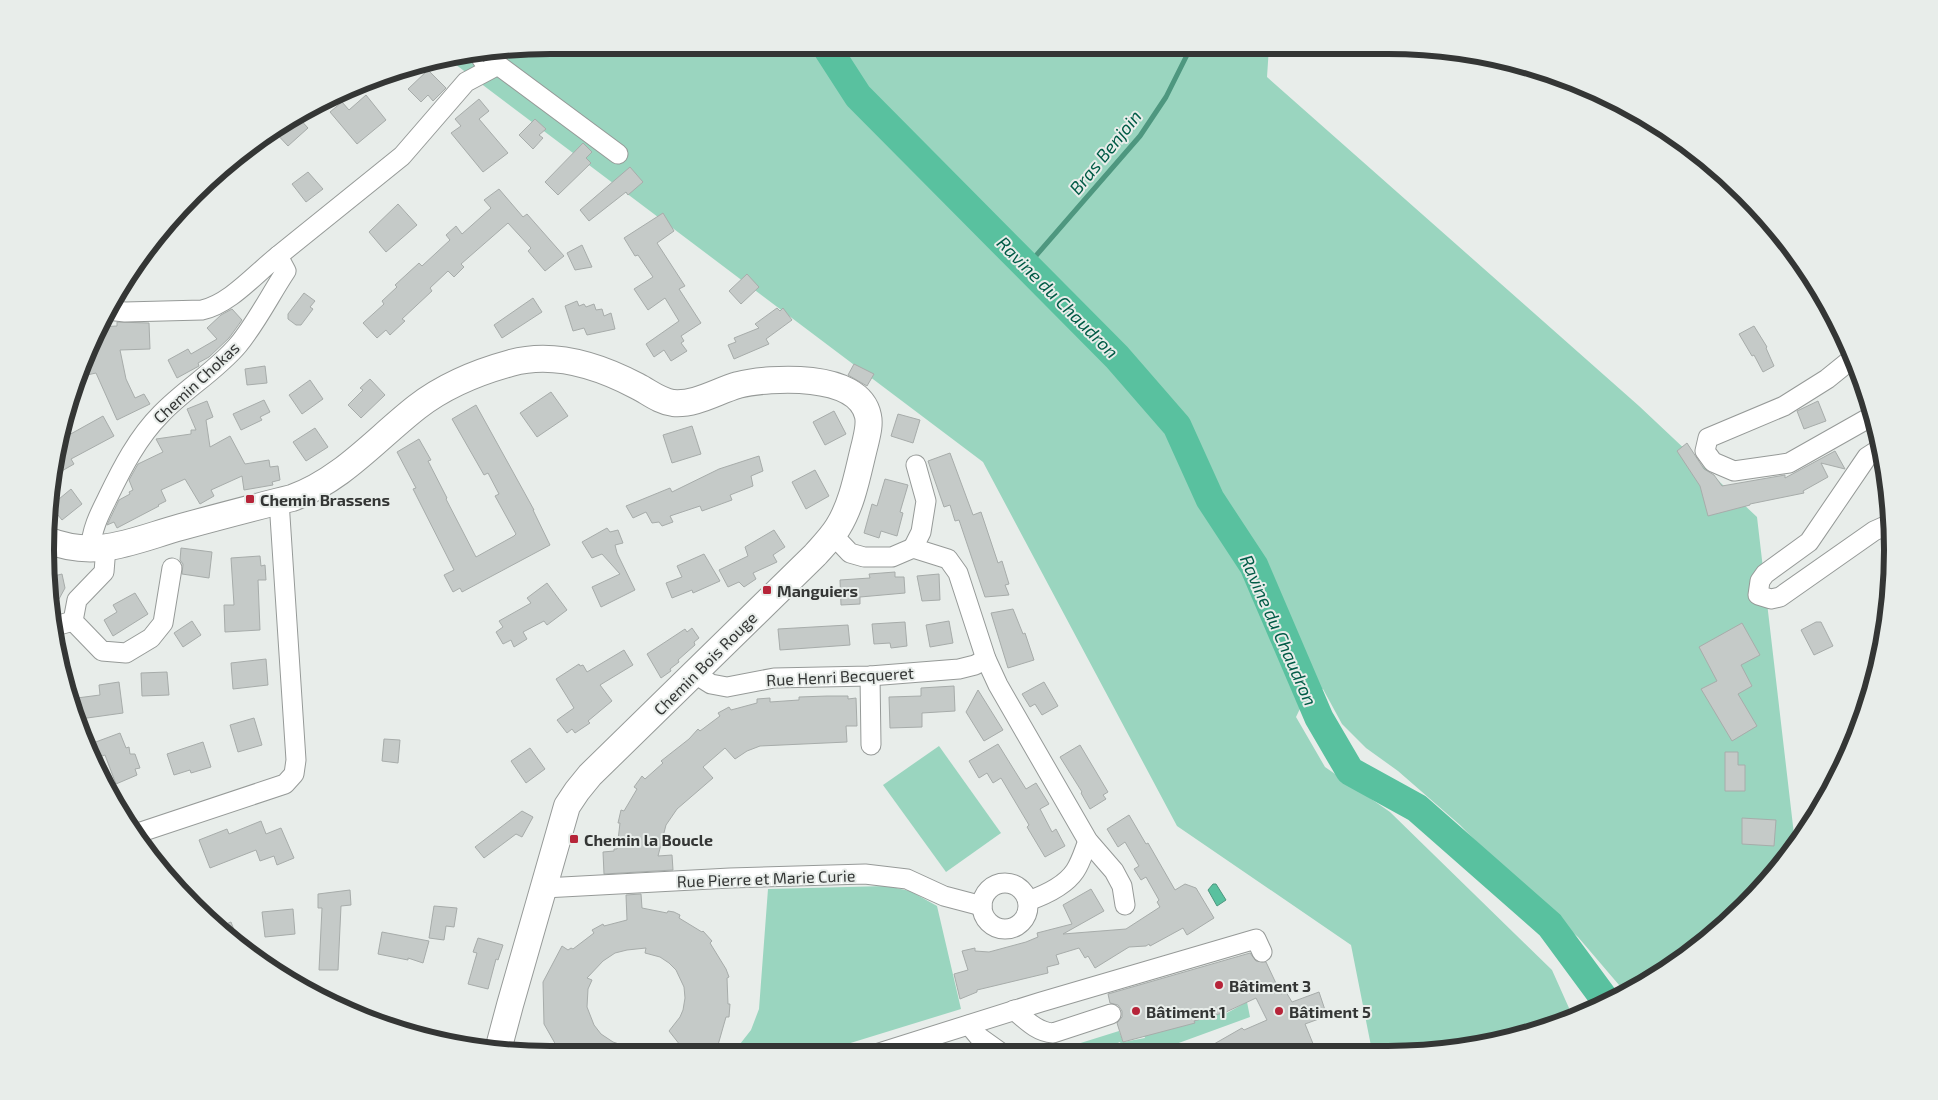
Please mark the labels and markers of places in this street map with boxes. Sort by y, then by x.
place label: Chemin Brassens [260,490,390,509]
marker: Chemin Brassens [244,493,256,505]
place label: Manguiers [777,581,858,600]
marker: Manguiers [761,584,773,596]
place label: Chemin la Boucle [584,830,713,849]
marker: Chemin la Boucle [568,833,580,845]
place label: Bâtiment 3 [1229,976,1311,995]
marker: Bâtiment 3 [1213,979,1225,991]
place label: Bâtiment 1 [1146,1002,1226,1021]
place label: Bâtiment 5 [1289,1002,1371,1021]
marker: Bâtiment 1 [1130,1005,1142,1017]
marker: Bâtiment 5 [1273,1005,1285,1017]

